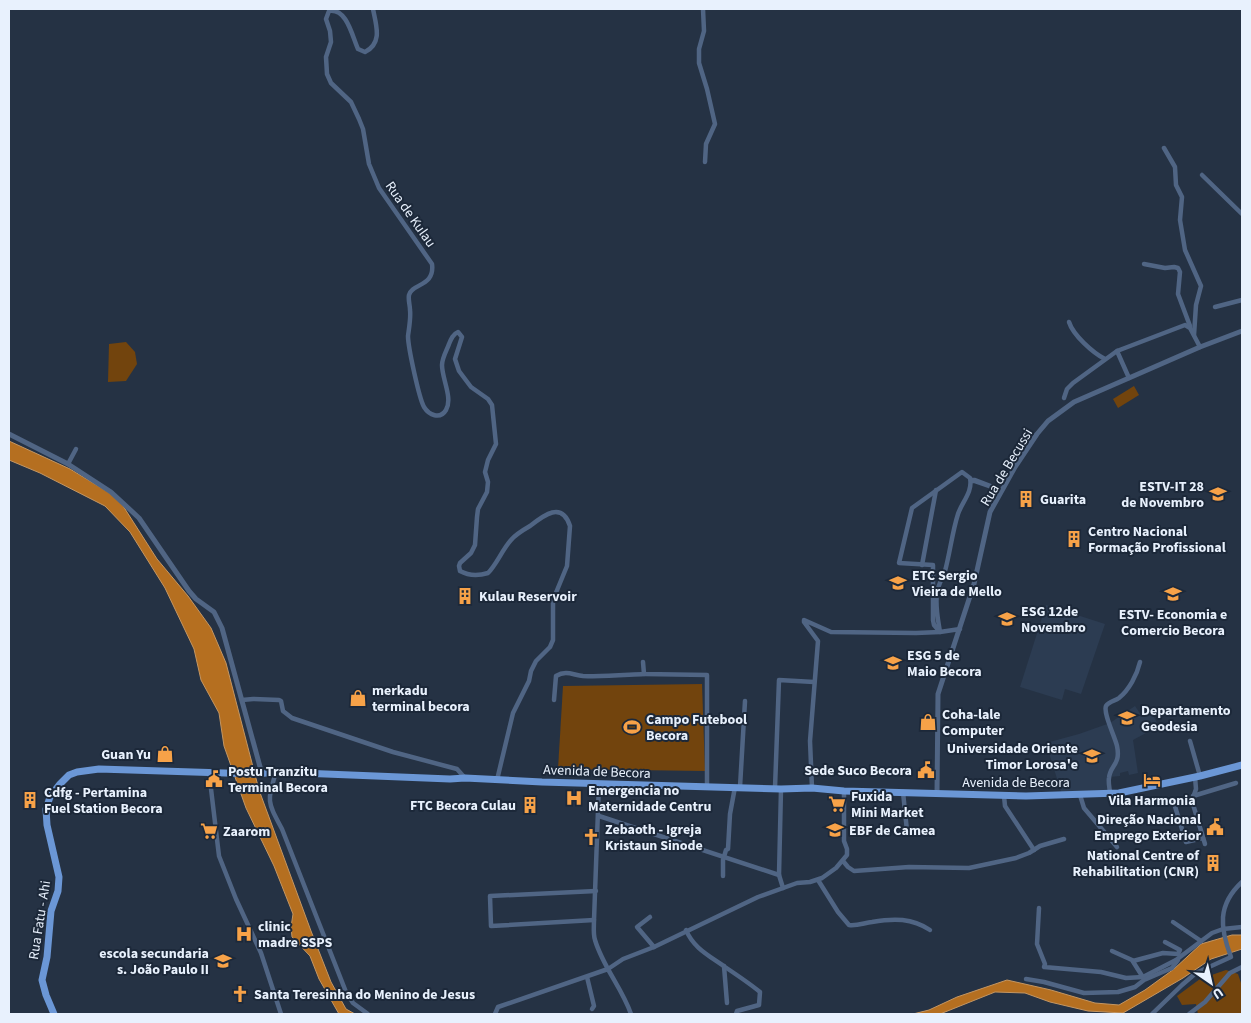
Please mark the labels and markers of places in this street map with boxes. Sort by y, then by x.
place label: ESTV-IT 28 de Novembro [1121,477,1204,513]
school or university icon: ESTV-IT 28 de Novembro [1208,484,1228,504]
building icon: Guarita [1016,489,1036,509]
place label: Guarita [1040,490,1086,510]
place label: Centro Nacional Formação Profissional [1088,522,1226,558]
building icon: Centro Nacional Formação Profissional [1064,529,1084,549]
place label: ETC Sergio Vieira de Mello [911,566,1002,602]
school or university icon: ETC Sergio Vieira de Mello [888,573,908,593]
school or university icon: ESTV- Economia e Comercio Becora [1163,584,1183,604]
building icon: Kulau Reservoir [455,586,475,606]
place label: Kulau Reservoir [479,587,577,607]
place label: ESG 12de Novembro [1021,602,1086,638]
place label: ESTV- Economia e Comercio Becora [1119,605,1227,641]
school or university icon: ESG 12de Novembro [997,609,1017,629]
place label: ESG 5 de Maio Becora [907,646,982,682]
school or university icon: ESG 5 de Maio Becora [883,653,903,673]
place label: merkadu terminal becora [372,681,470,717]
shop icon: merkadu terminal becora [348,688,368,708]
place label: Departamento Geodesia [1141,701,1231,737]
place label: Coha-lale Computer [942,705,1004,741]
school or university icon: Departamento Geodesia [1117,708,1137,728]
place label: Campo Futebool Becora [646,710,747,746]
shop icon: Coha-lale Computer [918,712,938,732]
sports icon: Campo Futebool Becora [622,717,642,737]
place label: Universidade Oriente Timor Lorosa'e [947,739,1078,775]
shop icon: Guan Yu [155,744,175,764]
place label: Guan Yu [101,745,151,765]
school or university icon: Universidade Oriente Timor Lorosa'e [1082,746,1102,766]
public building icon: Sede Suco Becora [916,760,936,780]
place label: Sede Suco Becora [804,761,912,781]
place label: Postu Tranzitu Terminal Becora [228,762,328,798]
public building icon: Postu Tranzitu Terminal Becora [204,769,224,789]
hotel icon: Vila Harmonia [1142,770,1162,790]
place label: Emergencia no Maternidade Centru [588,781,711,817]
place label: Cdfg - Pertamina Fuel Station Becora [44,783,163,819]
place label: Fuxida Mini Market [851,787,924,823]
hospital icon: Emergencia no Maternidade Centru [564,788,584,808]
building icon: Cdfg - Pertamina Fuel Station Becora [20,790,40,810]
place label: Vila Harmonia [1107,791,1196,811]
supermarket icon: Fuxida Mini Market [827,794,847,814]
building icon: FTC Becora Culau [520,795,540,815]
place label: FTC Becora Culau [410,796,516,816]
place label: Direção Nacional Emprego Exterior [1094,810,1201,846]
public building icon: Direção Nacional Emprego Exterior [1205,817,1225,837]
place label: Zebaoth - Igreja Kristaun Sinode [605,820,703,856]
school or university icon: EBF de Camea [825,820,845,840]
supermarket icon: Zaarom [199,821,219,841]
place label: EBF de Camea [849,821,935,841]
place label: Zaarom [223,822,270,842]
church icon: Zebaoth - Igreja Kristaun Sinode [581,827,601,847]
place label: National Centre of Rehabilitation (CNR) [1073,846,1200,882]
building icon: National Centre of Rehabilitation (CNR) [1203,853,1223,873]
place label: clinic madre SSPS [258,917,332,953]
hospital icon: clinic madre SSPS [234,924,254,944]
place label: escola secundaria s. João Paulo II [99,944,209,980]
school or university icon: escola secundaria s. João Paulo II [213,951,233,971]
church icon: Santa Teresinha do Menino de Jesus [230,984,250,1004]
place label: Santa Teresinha do Menino de Jesus [254,985,475,1005]

